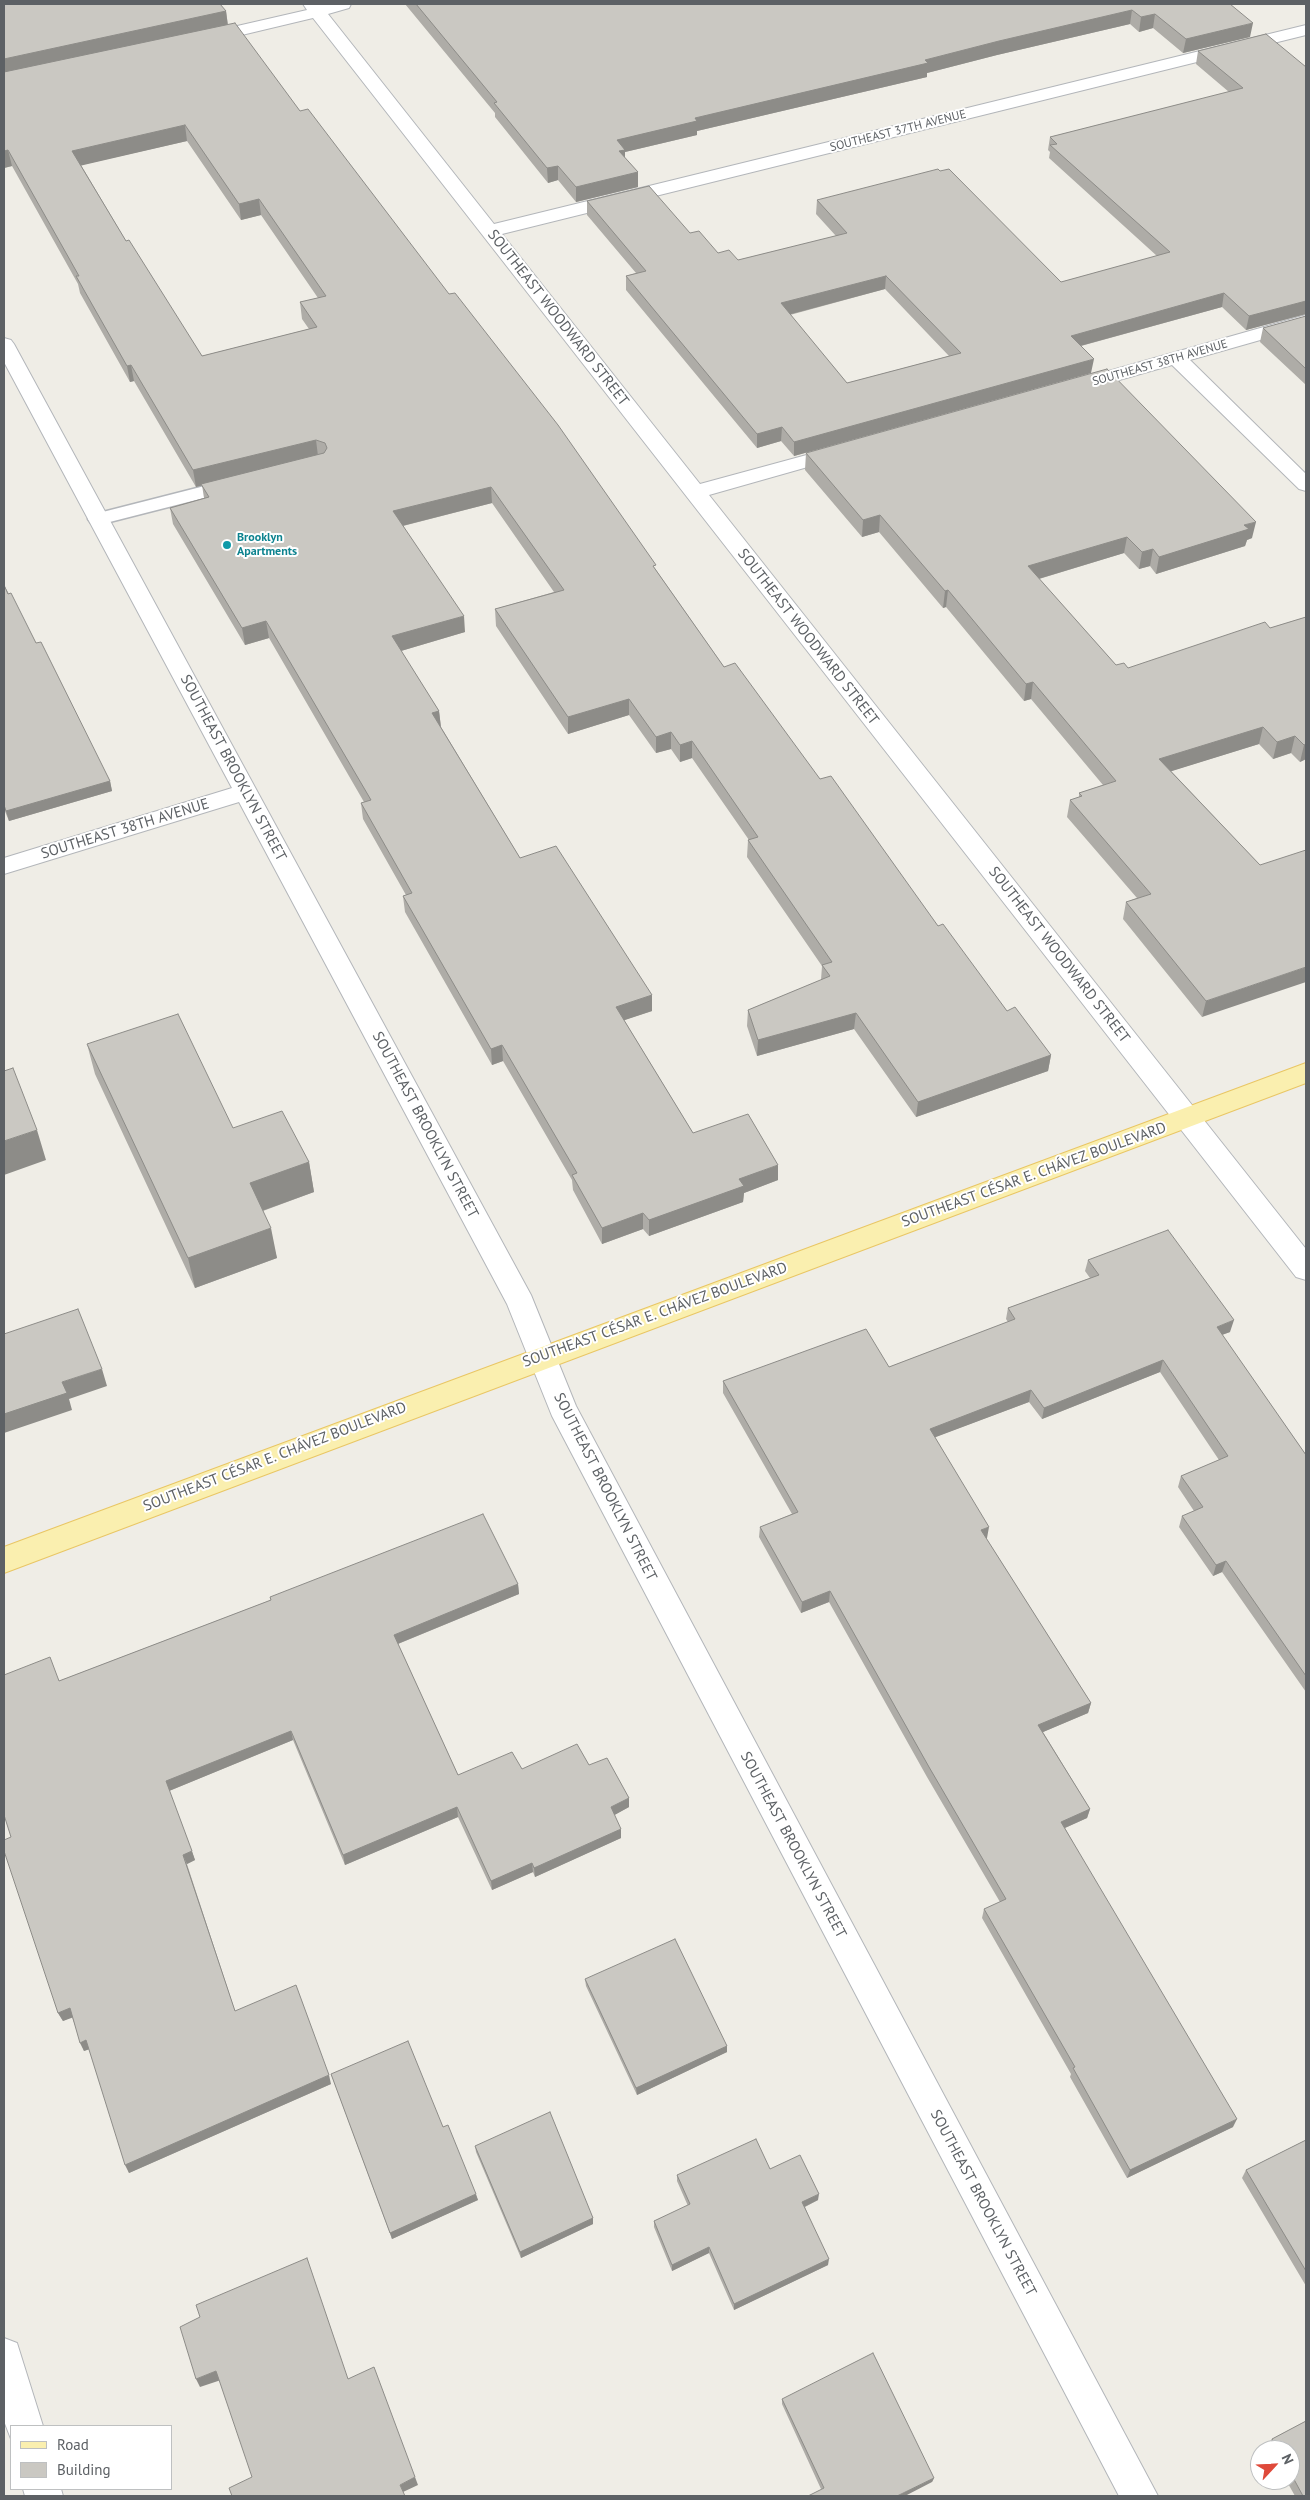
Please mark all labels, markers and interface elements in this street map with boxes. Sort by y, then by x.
street label: SOUTHEAST 37TH AVENUE [828,107,968,155]
street label: SOUTHEAST WOODWARD STREET [484,226,632,410]
street label: SOUTHEAST 38TH AVENUE [1091,337,1229,389]
place label: Brooklyn Apartments [237,531,297,559]
marker: Brooklyn Apartments [221,539,233,551]
street label: SOUTHEAST WOODWARD STREET [734,545,882,729]
street label: SOUTHEAST BROOKLYN STREET [176,672,290,864]
street label: SOUTHEAST 38TH AVENUE [39,795,211,863]
street label: SOUTHEAST WOODWARD STREET [985,863,1133,1047]
street label: SOUTHEAST BROOKLYN STREET [368,1029,482,1221]
street label: SOUTHEAST CÉSAR E. CHÁVEZ BOULEVARD [899,1119,1169,1231]
street label: SOUTHEAST CÉSAR E. CHÁVEZ BOULEVARD [520,1259,790,1371]
street label: SOUTHEAST BROOKLYN STREET [550,1390,660,1584]
street label: SOUTHEAST CÉSAR E. CHÁVEZ BOULEVARD [141,1398,409,1516]
street label: SOUTHEAST BROOKLYN STREET [736,1749,850,1941]
street label: SOUTHEAST BROOKLYN STREET [926,2107,1040,2299]
legend [10,2425,172,2490]
text: Road [57,2435,89,2454]
north arrow [1250,2440,1300,2490]
text: N [1278,2451,1298,2467]
text: Building [57,2460,111,2479]

